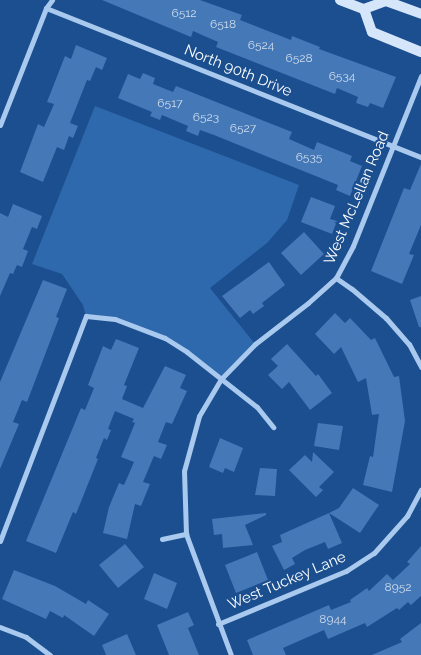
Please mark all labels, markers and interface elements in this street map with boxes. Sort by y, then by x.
house number: 6512 [171,7,197,21]
house number: 6518 [210,18,236,32]
house number: 6524 [248,39,274,53]
street label: North 90th Drive [182,41,294,101]
house number: 6528 [285,52,313,66]
house number: 6534 [329,70,355,84]
house number: 6517 [157,97,183,111]
house number: 6523 [193,111,219,125]
house number: 6527 [230,122,256,136]
street label: West McLellan Road [321,129,393,267]
house number: 6535 [296,151,322,165]
street label: West Tuckey Lane [225,548,349,614]
house number: 8952 [385,581,411,595]
house number: 8944 [319,613,347,627]

